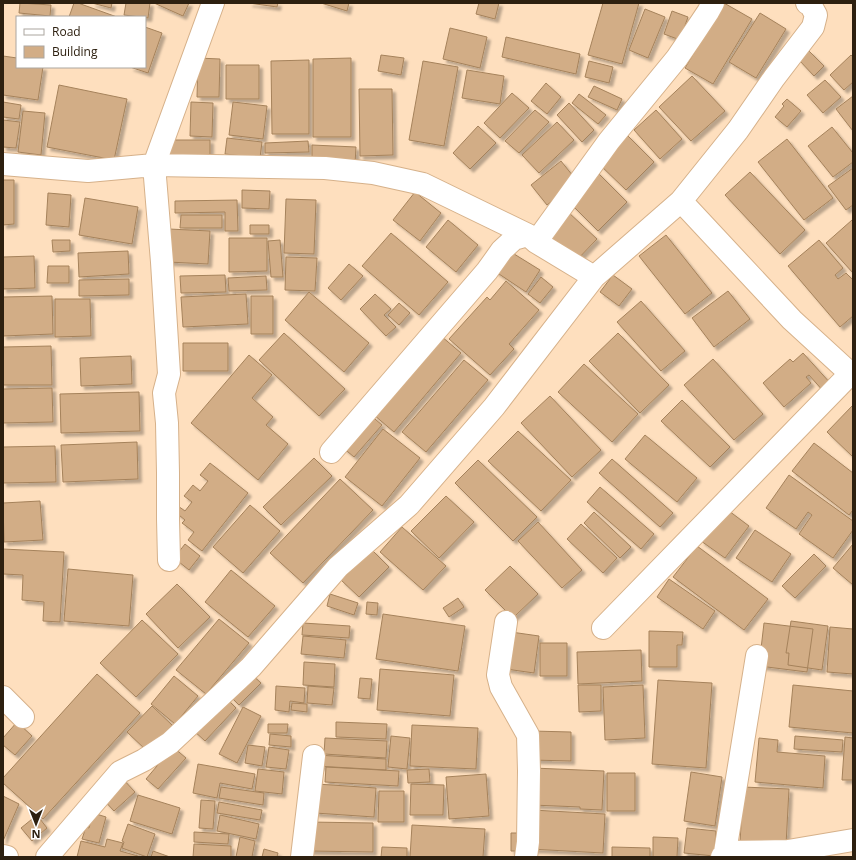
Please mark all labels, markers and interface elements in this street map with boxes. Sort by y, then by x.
legend [16,16,146,68]
text: Road [52,23,81,40]
text: Building [52,43,98,60]
north arrow [16,804,56,844]
text: N [32,827,40,842]

